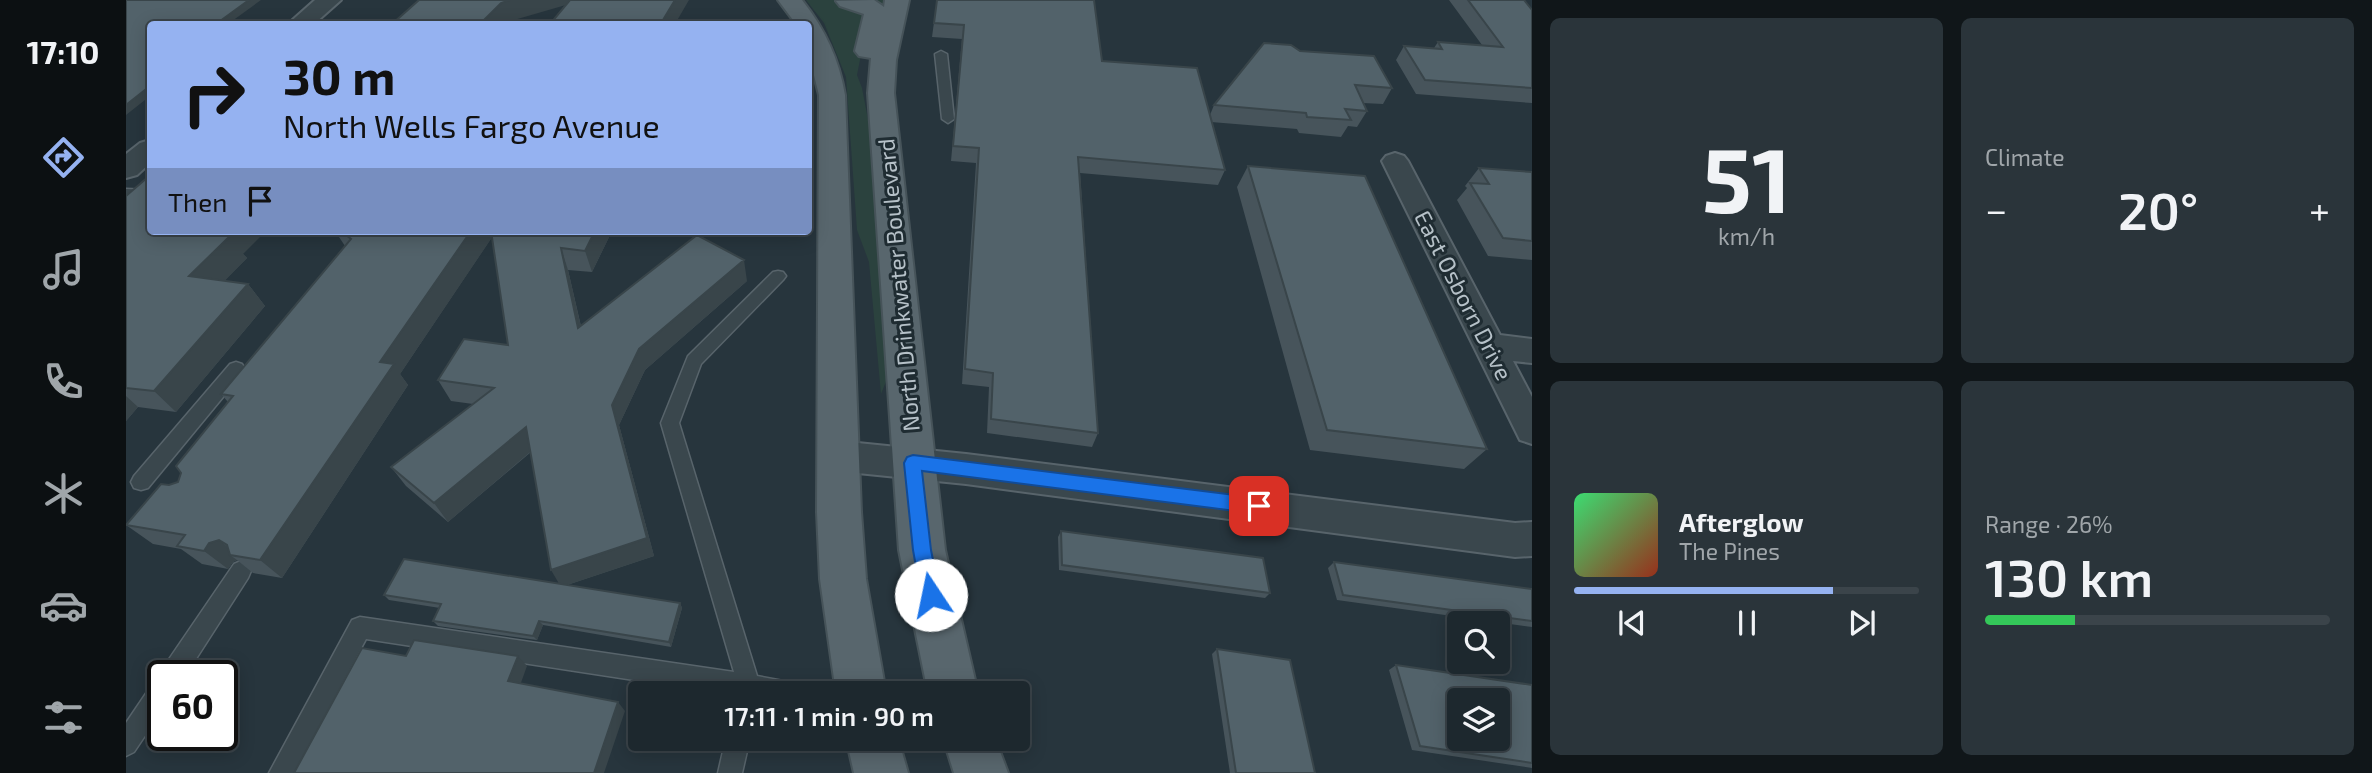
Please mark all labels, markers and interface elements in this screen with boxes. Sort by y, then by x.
text: 17:10 [27,32,99,70]
text: 30 m [283,46,395,105]
icon: right [168,49,259,140]
text: North Wells Fargo Avenue [283,106,660,144]
text: 51 [1702,122,1791,231]
icon: directions [39,133,88,182]
street label: North Drinkwater Boulevard [871,137,925,433]
text: Climate [1985,143,2065,171]
text: 20° [2118,178,2198,240]
icon: arrive [241,182,279,220]
text: Then [168,186,227,217]
text: − [1985,186,2007,232]
text: + [2309,186,2330,232]
street label: East Osborn Drive [1409,206,1519,384]
text: km/h [1718,222,1775,250]
icon: music [39,245,88,294]
icon: phone [39,357,88,406]
icon: climate [39,469,88,518]
pin [1229,476,1289,536]
icon: arrive [1240,487,1278,525]
text: Afterglow [1679,506,1804,537]
text: Range · 26% [1985,510,2113,538]
text: The Pines [1679,537,1780,565]
text: 130 km [1985,545,2153,607]
position arrow [894,558,968,632]
icon: car [39,581,88,630]
icon: previous [1613,604,1651,642]
icon: pause [1728,604,1766,642]
icon: next [1843,604,1881,642]
map controls [1447,611,1510,751]
button: search [1447,611,1510,674]
speed limit sign: 60 [147,660,238,751]
button: layers [1447,688,1510,751]
icon: filters [39,693,88,742]
text: 17:11 · 1 min · 90 m [724,700,934,731]

